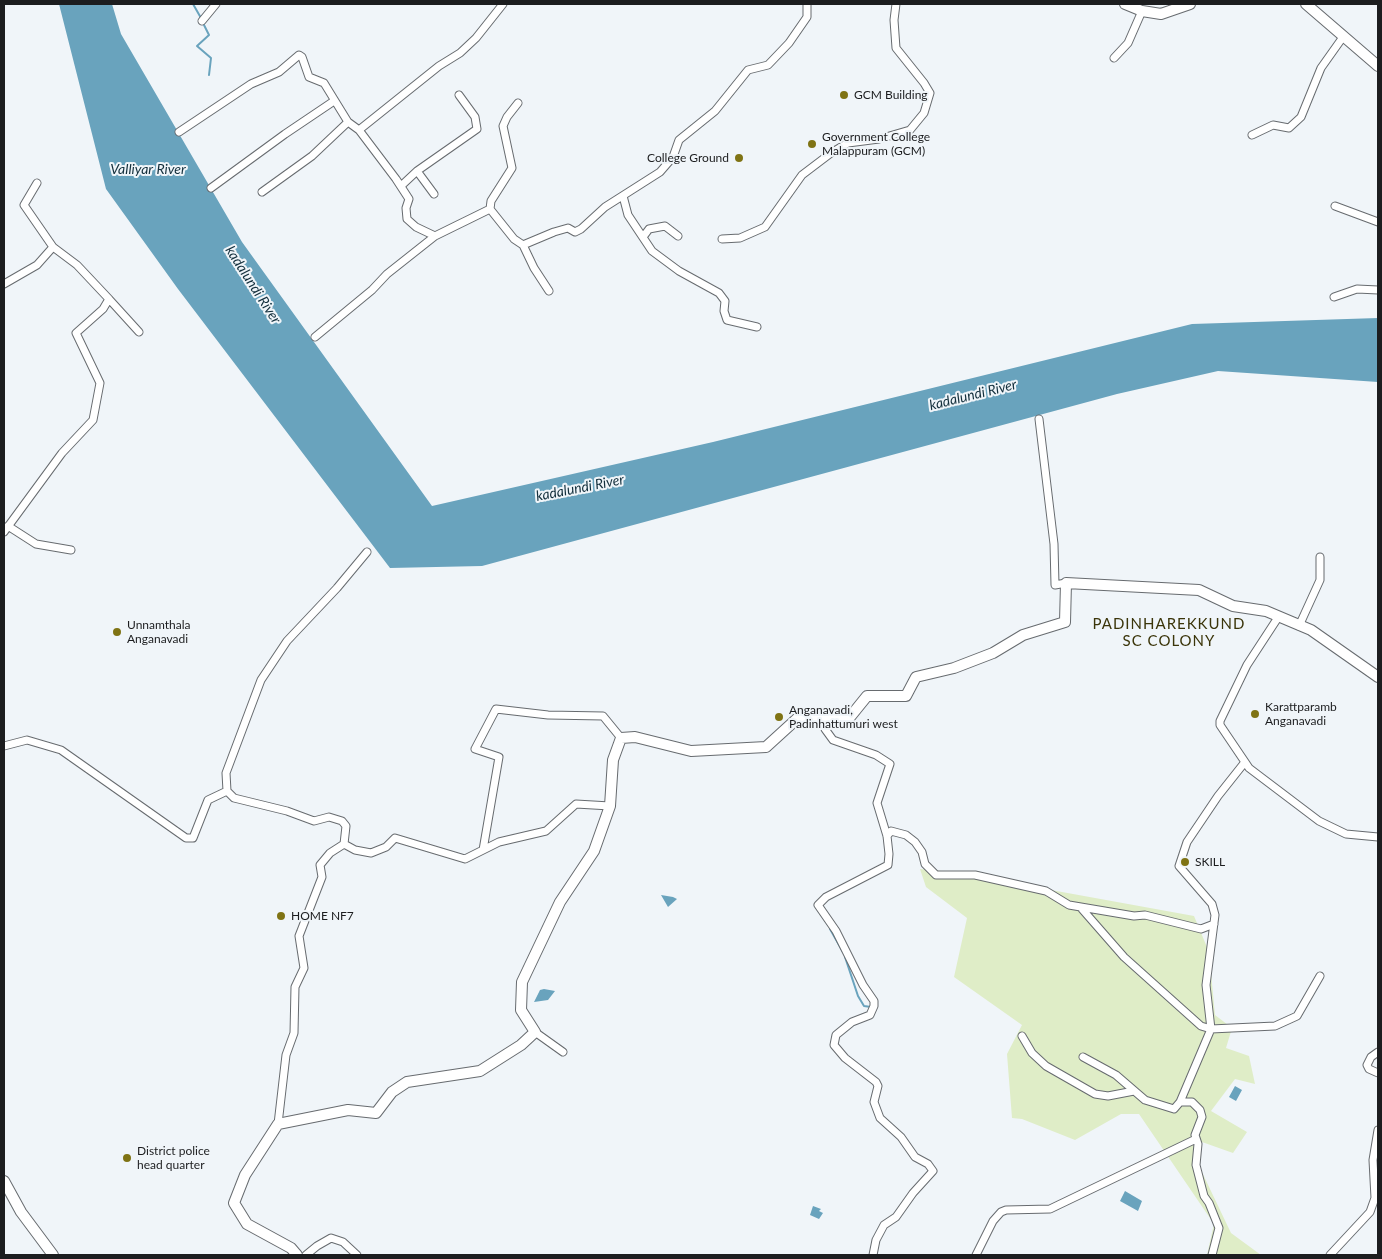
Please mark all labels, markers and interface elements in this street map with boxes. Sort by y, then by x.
place label: GCM Building [854,88,928,102]
marker: GCM Building [838,89,850,101]
place label: Government College Malappuram (GCM) [822,130,930,158]
marker: Government College Malappuram (GCM) [806,138,818,150]
place label: College Ground [647,151,729,165]
marker: College Ground [733,152,745,164]
water label: Valliyar River [110,161,186,177]
water label: kadalundi River [222,243,284,327]
water label: kadalundi River [928,376,1018,414]
water label: kadalundi River [535,471,625,505]
district label: PADINHAREKKUND SC COLONY [1091,615,1247,650]
place label: Unnamthala Anganavadi [127,618,191,646]
marker: Unnamthala Anganavadi [111,626,123,638]
place label: Karattparamb Anganavadi [1265,700,1337,728]
place label: Anganavadi, Padinhattumuri west [789,703,898,731]
marker: Karattparamb Anganavadi [1249,708,1261,720]
marker: Anganavadi, Padinhattumuri west [773,711,785,723]
place label: SKILL [1195,855,1225,869]
marker: SKILL [1179,856,1191,868]
place label: HOME NF7 [291,909,354,923]
marker: HOME NF7 [275,910,287,922]
place label: District police head quarter [137,1144,210,1172]
marker: District police head quarter [121,1152,133,1164]

